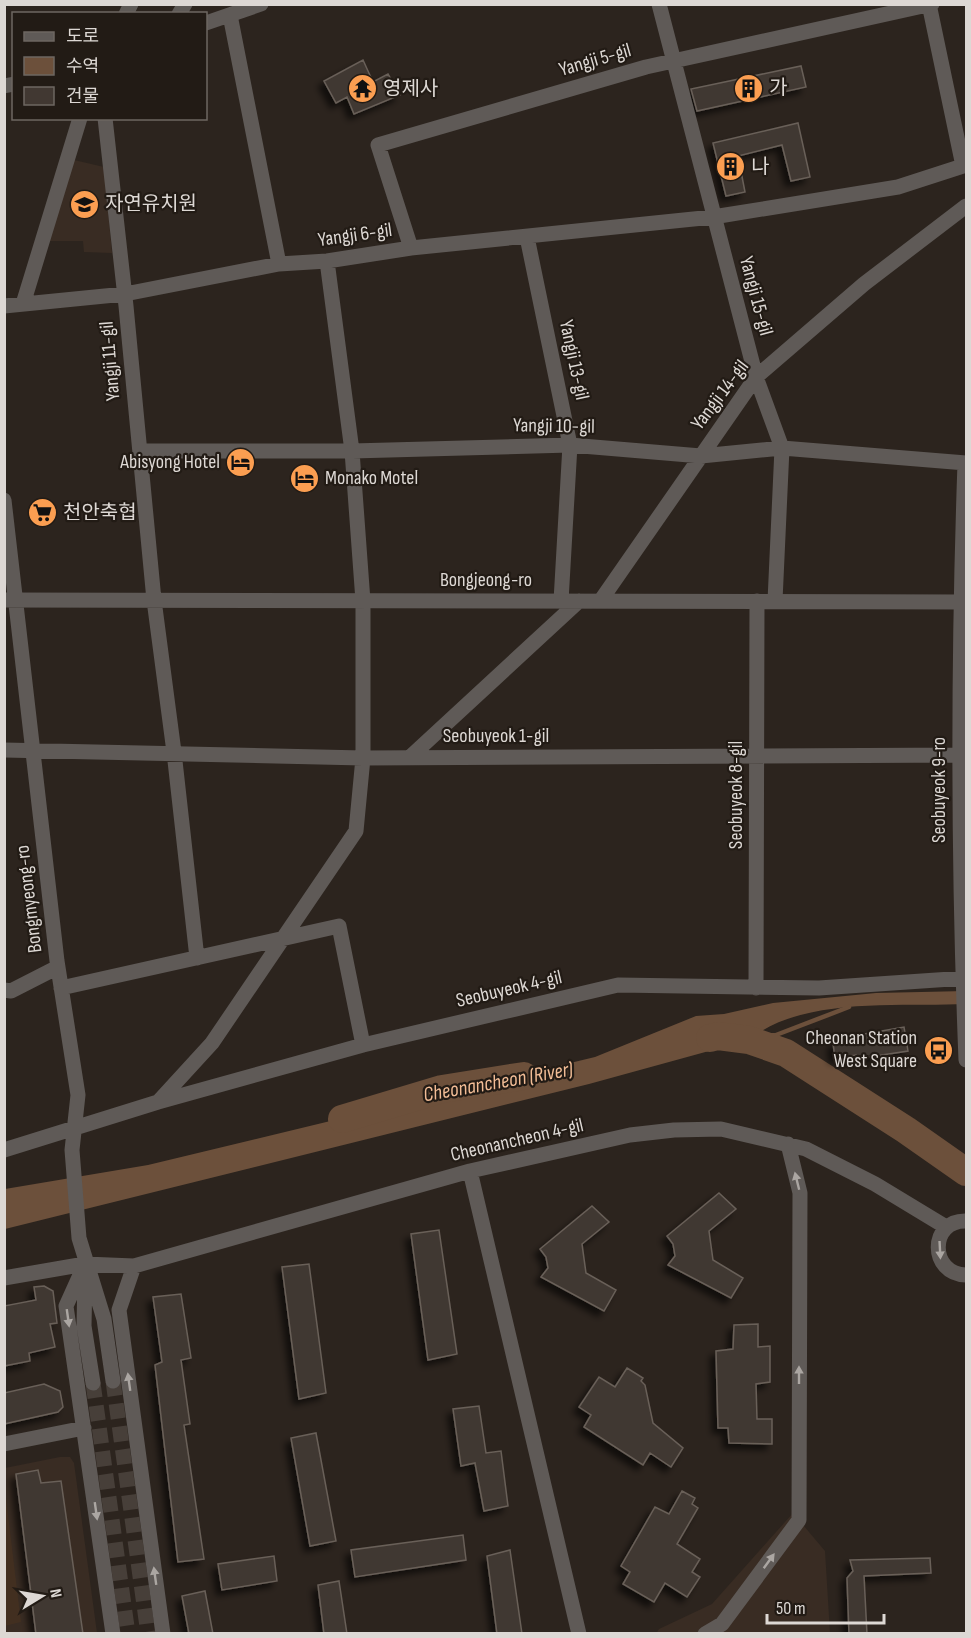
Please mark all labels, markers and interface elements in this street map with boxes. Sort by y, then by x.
legend [12,12,207,120]
text: 도로 [66,26,99,47]
street label: Yangji 5-gil [556,38,634,82]
text: 수역 [66,56,99,77]
building icon: 가 [732,72,764,104]
temple icon: 영제사 [346,73,378,105]
place label: 가 [769,76,787,100]
place label: 영제사 [383,77,438,101]
text: 건물 [66,86,99,107]
building icon: 나 [714,151,746,183]
place label: 나 [751,155,769,179]
school or university icon: 자연유치원 [68,188,100,220]
place label: 자연유치원 [105,192,197,216]
street label: Yangji 6-gil [316,218,394,252]
street label: Yangji 15-gil [734,254,778,338]
street label: Yangji 13-gil [554,318,594,402]
street label: Yangji 11-gil [95,320,125,402]
street label: Yangji 14-gil [686,355,754,435]
street label: Yangji 10-gil [513,413,595,439]
hotel icon: Abisyong Hotel [225,446,257,478]
place label: Abisyong Hotel [119,450,220,474]
hotel icon: Monako Motel [288,462,320,494]
place label: Monako Motel [325,466,418,490]
supermarket icon: 천안축협 [26,497,58,529]
place label: 천안축협 [63,501,137,525]
street label: Bongjeong-ro [440,568,532,592]
street label: Seobuyeok 1-gil [443,724,549,748]
street label: Seobuyeok 9-ro [927,737,951,843]
street label: Seobuyeok 8-gil [724,741,748,849]
street label: Bongmyeong-ro [10,844,48,954]
street label: Seobuyeok 4-gil [454,965,564,1013]
place label: Cheonan Station West Square [805,1026,917,1073]
bus stop icon: Cheonan Station West Square [922,1034,954,1066]
water label: Cheonancheon (River) [421,1056,575,1107]
street label: Cheonancheon 4-gil [448,1113,586,1167]
one-way arrow [791,1172,801,1190]
one-way arrow [935,1240,944,1259]
one-way arrow [63,1308,72,1327]
one-way arrow [794,1366,804,1385]
one-way arrow [124,1373,133,1392]
one-way arrow [91,1501,100,1520]
one-way arrow [763,1553,775,1569]
north arrow [12,1566,72,1626]
one-way arrow [150,1566,159,1585]
text: N [45,1587,65,1599]
scale bar [767,1587,884,1625]
text: 50 m [776,1598,806,1619]

